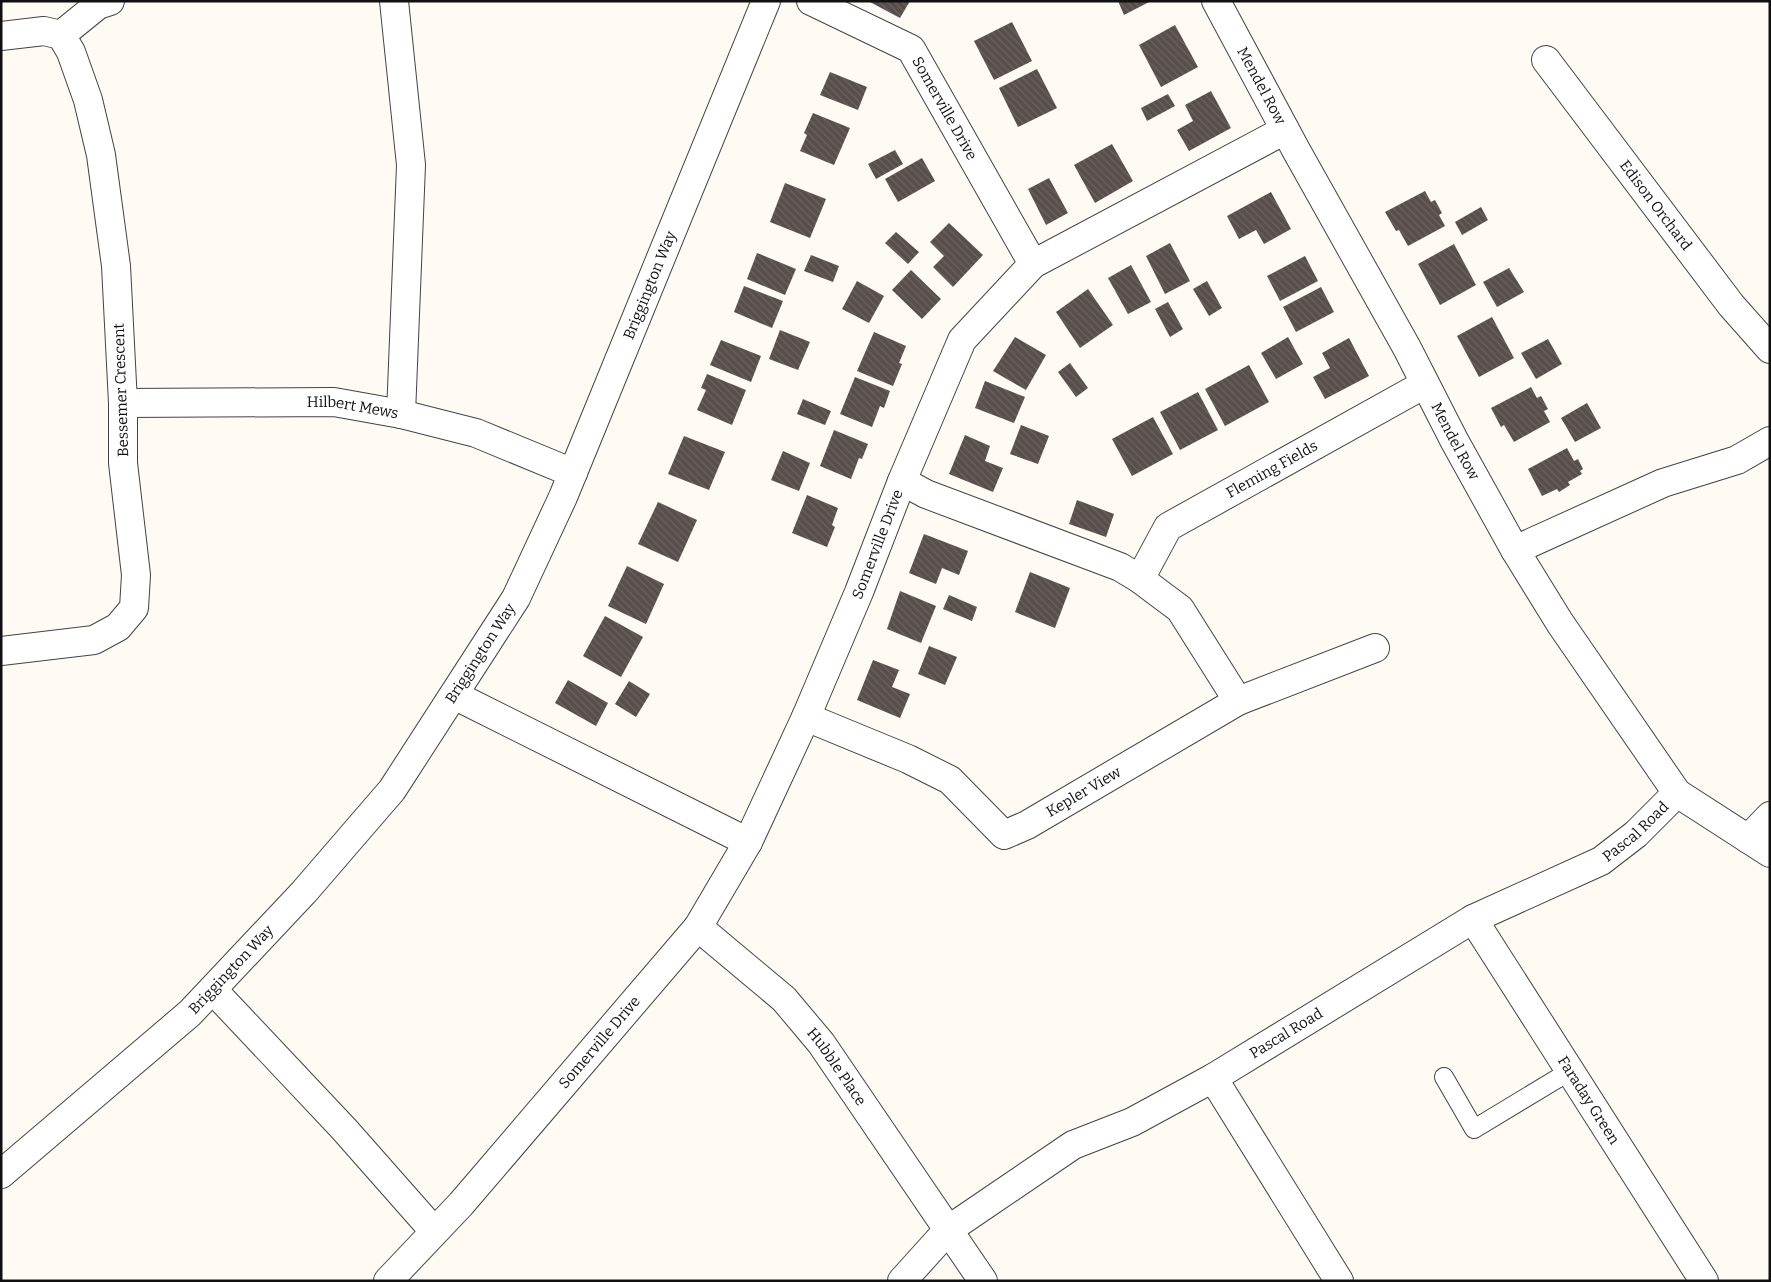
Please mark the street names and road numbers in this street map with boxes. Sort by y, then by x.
street label: Mendel Row [1233,44,1290,128]
street label: Somerville Drive [908,53,981,163]
street label: Edison Orchard [1616,157,1696,254]
street label: Briggington Way [619,228,680,342]
street label: Bessemer Crescent [110,322,132,457]
street label: Hilbert Mews [307,393,400,422]
street label: Mendel Row [1427,399,1484,484]
street label: Fleming Fields [1223,437,1321,502]
street label: Somerville Drive [848,487,907,602]
street label: Briggington Way [441,600,519,707]
street label: Kepler View [1043,762,1125,821]
street label: Pascal Road [1599,798,1672,866]
street label: Briggington Way [185,921,277,1018]
street label: Somerville Drive [555,992,644,1092]
street label: Pascal Road [1246,1004,1326,1062]
street label: Hubble Place [803,1024,870,1109]
street label: Faraday Green [1554,1053,1624,1148]

